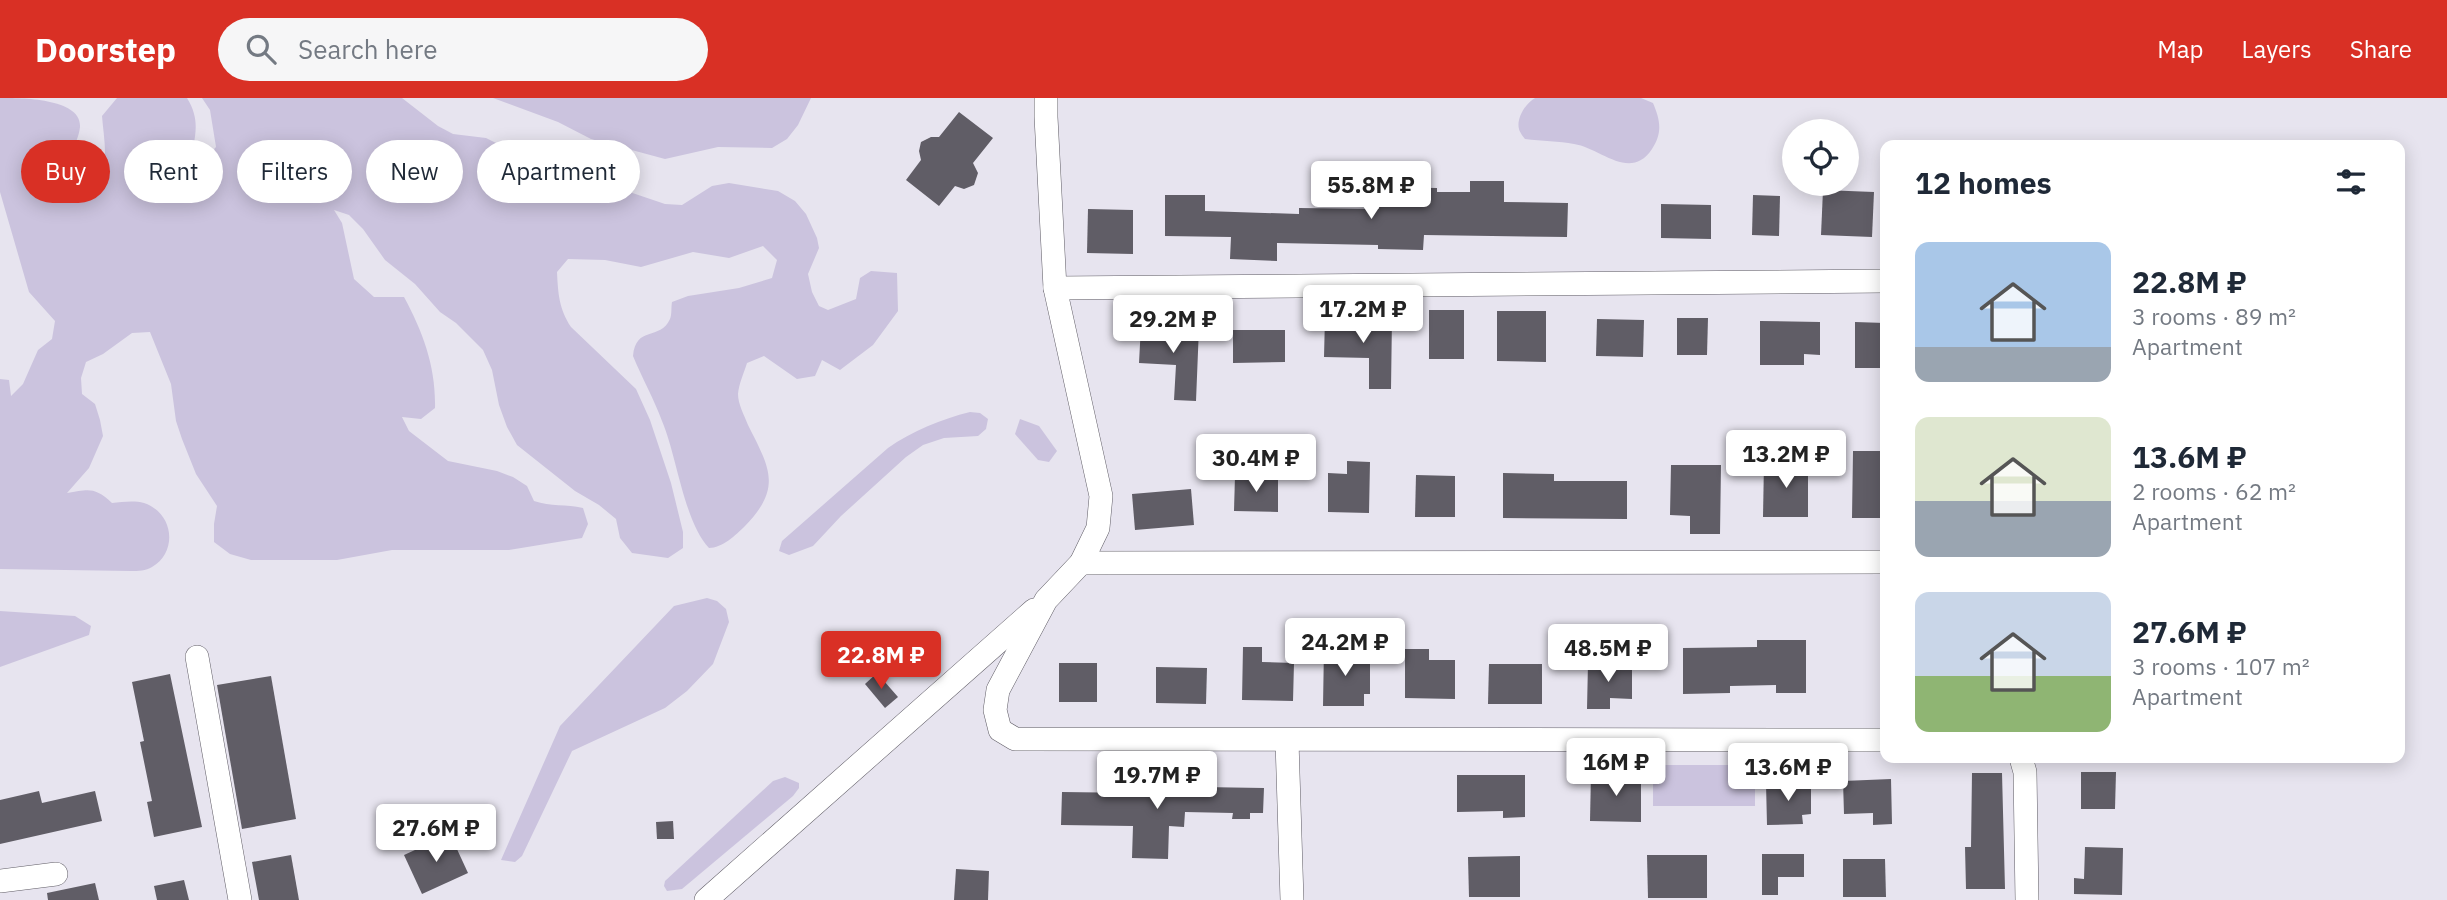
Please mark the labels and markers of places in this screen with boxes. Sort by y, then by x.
pin: 55.8M ₽ [1306,162,1436,221]
pin: 17.2M ₽ [1298,286,1428,345]
pin: 29.2M ₽ [1108,296,1238,355]
pin: 13.2M ₽ [1721,430,1851,490]
pin: 30.4M ₽ [1191,434,1321,494]
pin: 24.2M ₽ [1280,618,1410,678]
pin: 48.5M ₽ [1543,624,1673,684]
pin: 22.8M ₽ [816,632,946,691]
pin: 16M ₽ [1567,738,1665,798]
pin: 13.6M ₽ [1723,744,1853,803]
pin: 19.7M ₽ [1092,752,1222,811]
pin: 27.6M ₽ [371,804,501,864]

